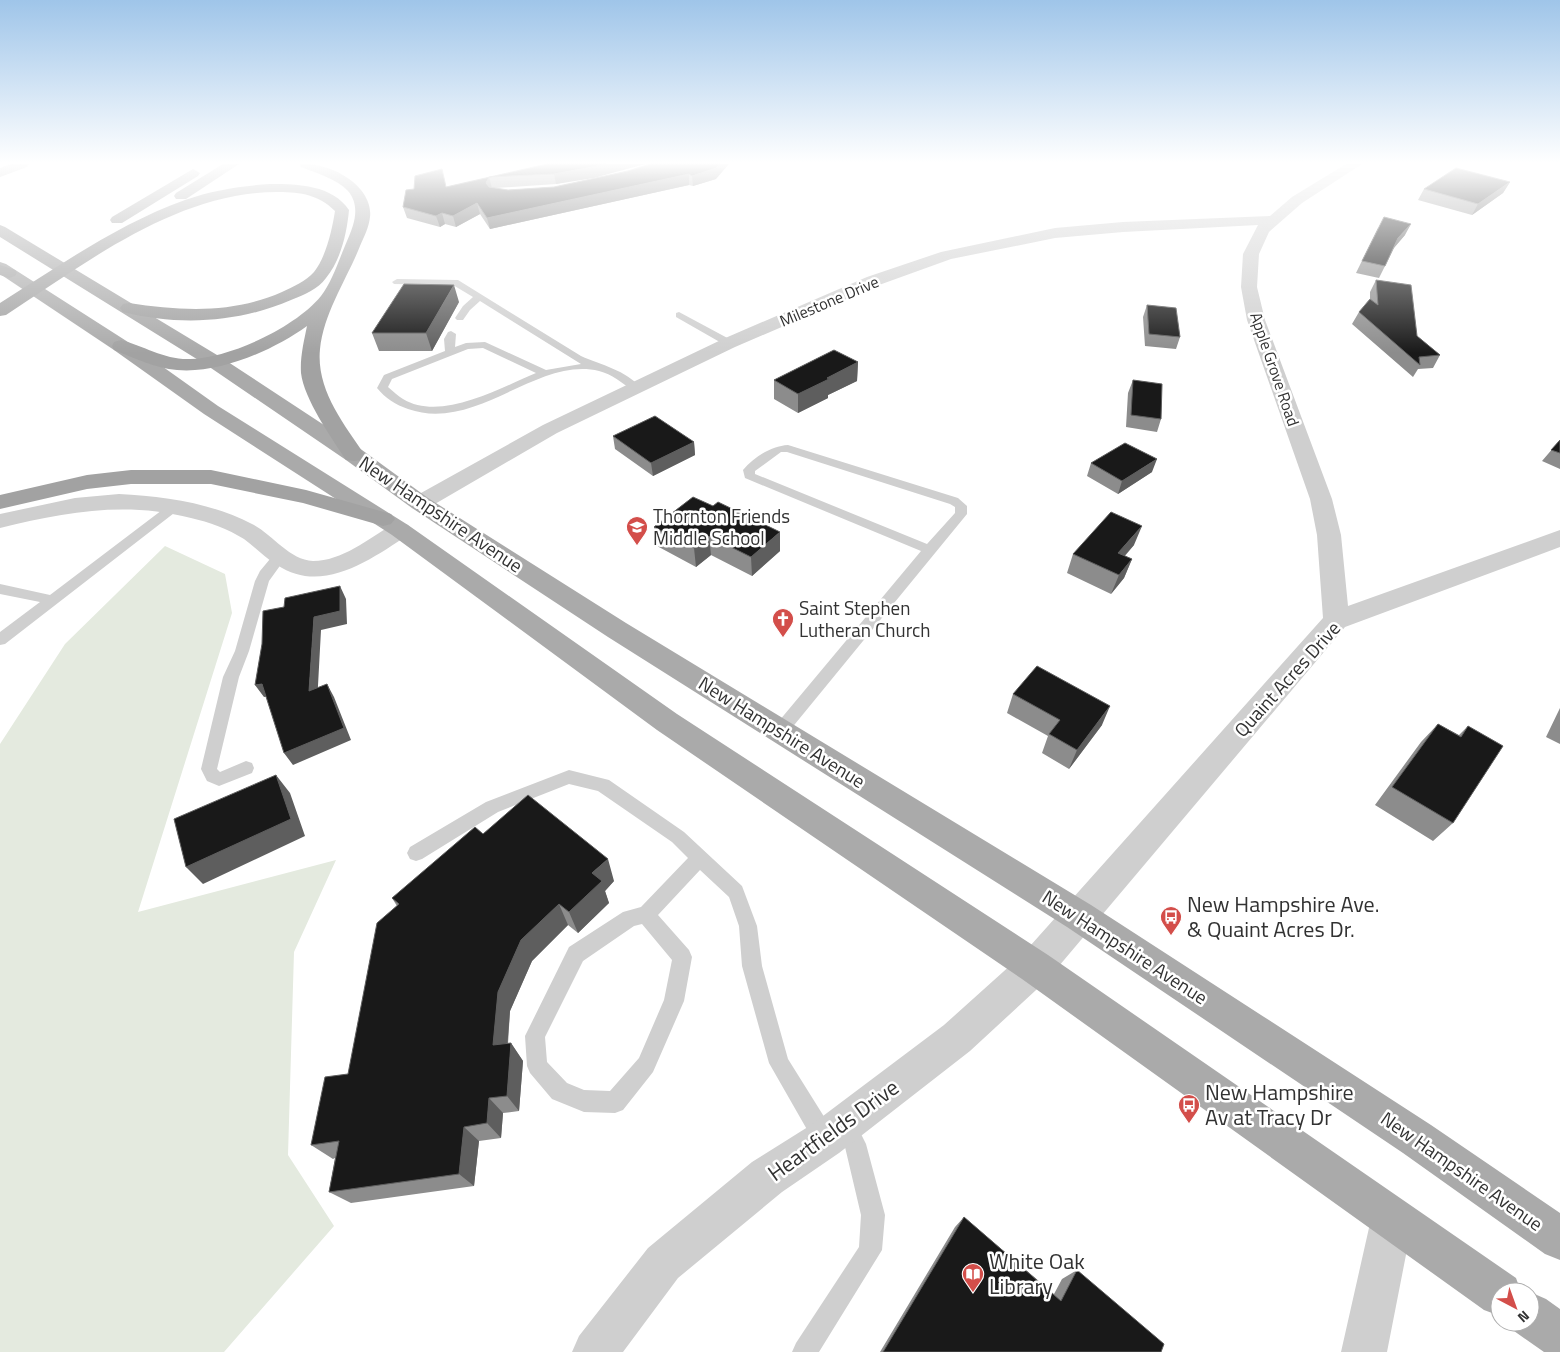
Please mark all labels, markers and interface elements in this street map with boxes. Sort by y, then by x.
street label: Milestone Drive [776,269,882,333]
street label: Apple Grove Road [1244,309,1306,429]
street label: New Hampshire Avenue [354,448,529,579]
place label: Thornton Friends Middle School [653,501,790,552]
school or university icon: Thornton Friends Middle School [625,515,649,546]
place label: Saint Stephen Lutheran Church [799,593,931,644]
church icon: Saint Stephen Lutheran Church [771,607,795,638]
street label: Quaint Acres Drive [1227,614,1347,743]
street label: New Hampshire Avenue [693,668,871,795]
street label: New Hampshire Avenue [1037,882,1214,1011]
place label: New Hampshire Ave. & Quaint Acres Dr. [1187,887,1379,946]
bus stop icon: New Hampshire Ave. & Quaint Acres Dr. [1159,905,1183,936]
street label: Heartfields Drive [760,1071,906,1189]
place label: New Hampshire Av at Tracy Dr [1205,1075,1354,1134]
bus stop icon: New Hampshire Av at Tracy Dr [1177,1093,1201,1124]
street label: New Hampshire Avenue [1375,1104,1549,1238]
place label: White Oak Library [989,1244,1085,1303]
library icon: White Oak Library [961,1262,985,1293]
north arrow [1490,1282,1540,1332]
text: N [1513,1306,1534,1328]

